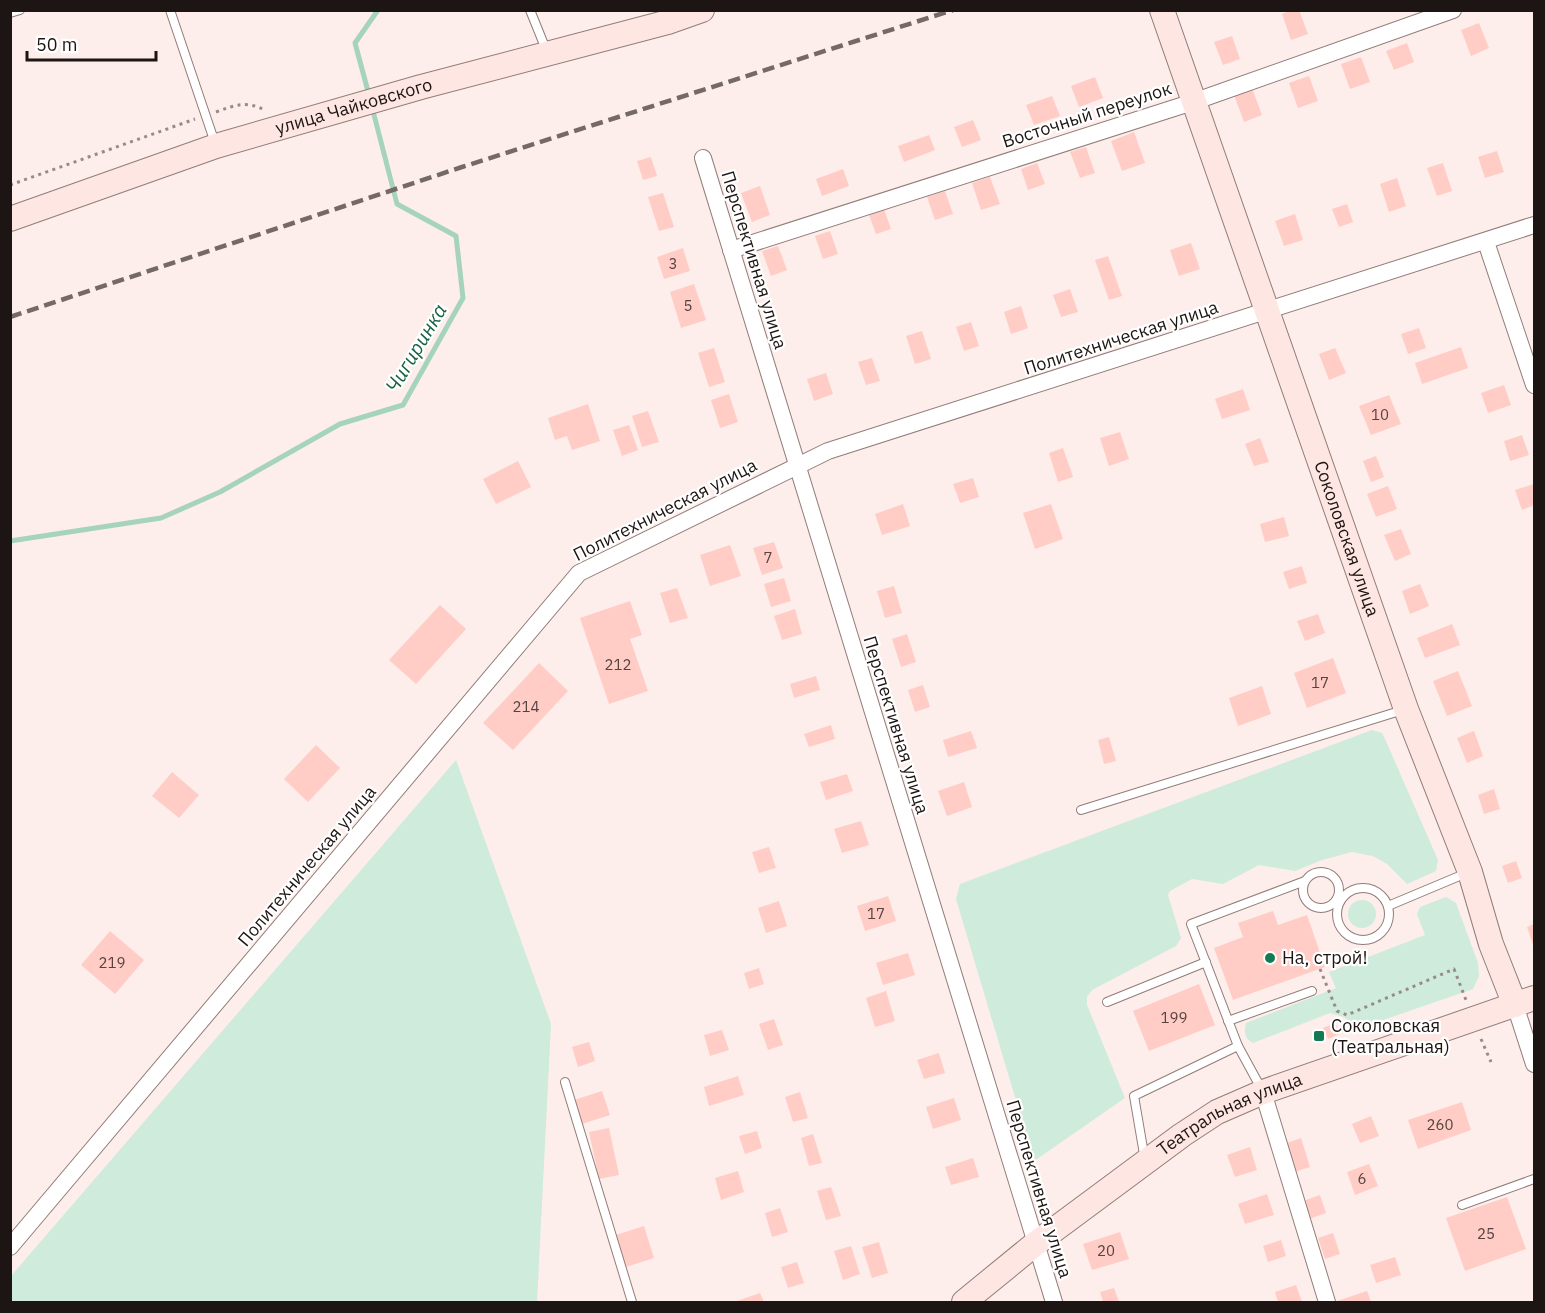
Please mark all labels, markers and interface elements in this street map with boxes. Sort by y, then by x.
scale bar [27,24,156,62]
text: 50 m [36,33,78,56]
street label: улица Чайковского [273,73,435,139]
street label: Восточный переулок [999,76,1175,153]
street label: Перспективная улица [716,168,793,352]
house number: 3 [668,254,678,273]
street label: Политехническая улица [1021,295,1221,380]
house number: 5 [683,296,693,315]
water label: Чигиринка [378,298,453,397]
house number: 10 [1371,405,1389,424]
street label: Политехническая улица [569,453,761,566]
street label: Соколовская улица [1309,458,1385,620]
house number: 7 [763,548,773,567]
street label: Перспективная улица [858,633,935,817]
house number: 212 [604,655,632,674]
house number: 17 [1311,673,1329,692]
house number: 214 [512,697,540,716]
street label: Политехническая улица [233,780,381,951]
house number: 17 [867,904,885,923]
place label: На, строй! [1282,946,1368,969]
marker: На, строй! [1263,951,1277,965]
house number: 219 [98,953,126,972]
house number: 199 [1160,1008,1188,1027]
place label: Соколовская (Театральная) [1331,1014,1450,1058]
marker: Соколовская (Театральная) [1312,1029,1326,1043]
street label: Театральная улица [1152,1067,1305,1161]
street label: Перспективная улица [1001,1097,1078,1281]
house number: 260 [1426,1115,1454,1134]
house number: 6 [1357,1169,1367,1188]
house number: 25 [1477,1224,1495,1243]
house number: 20 [1097,1241,1115,1260]

